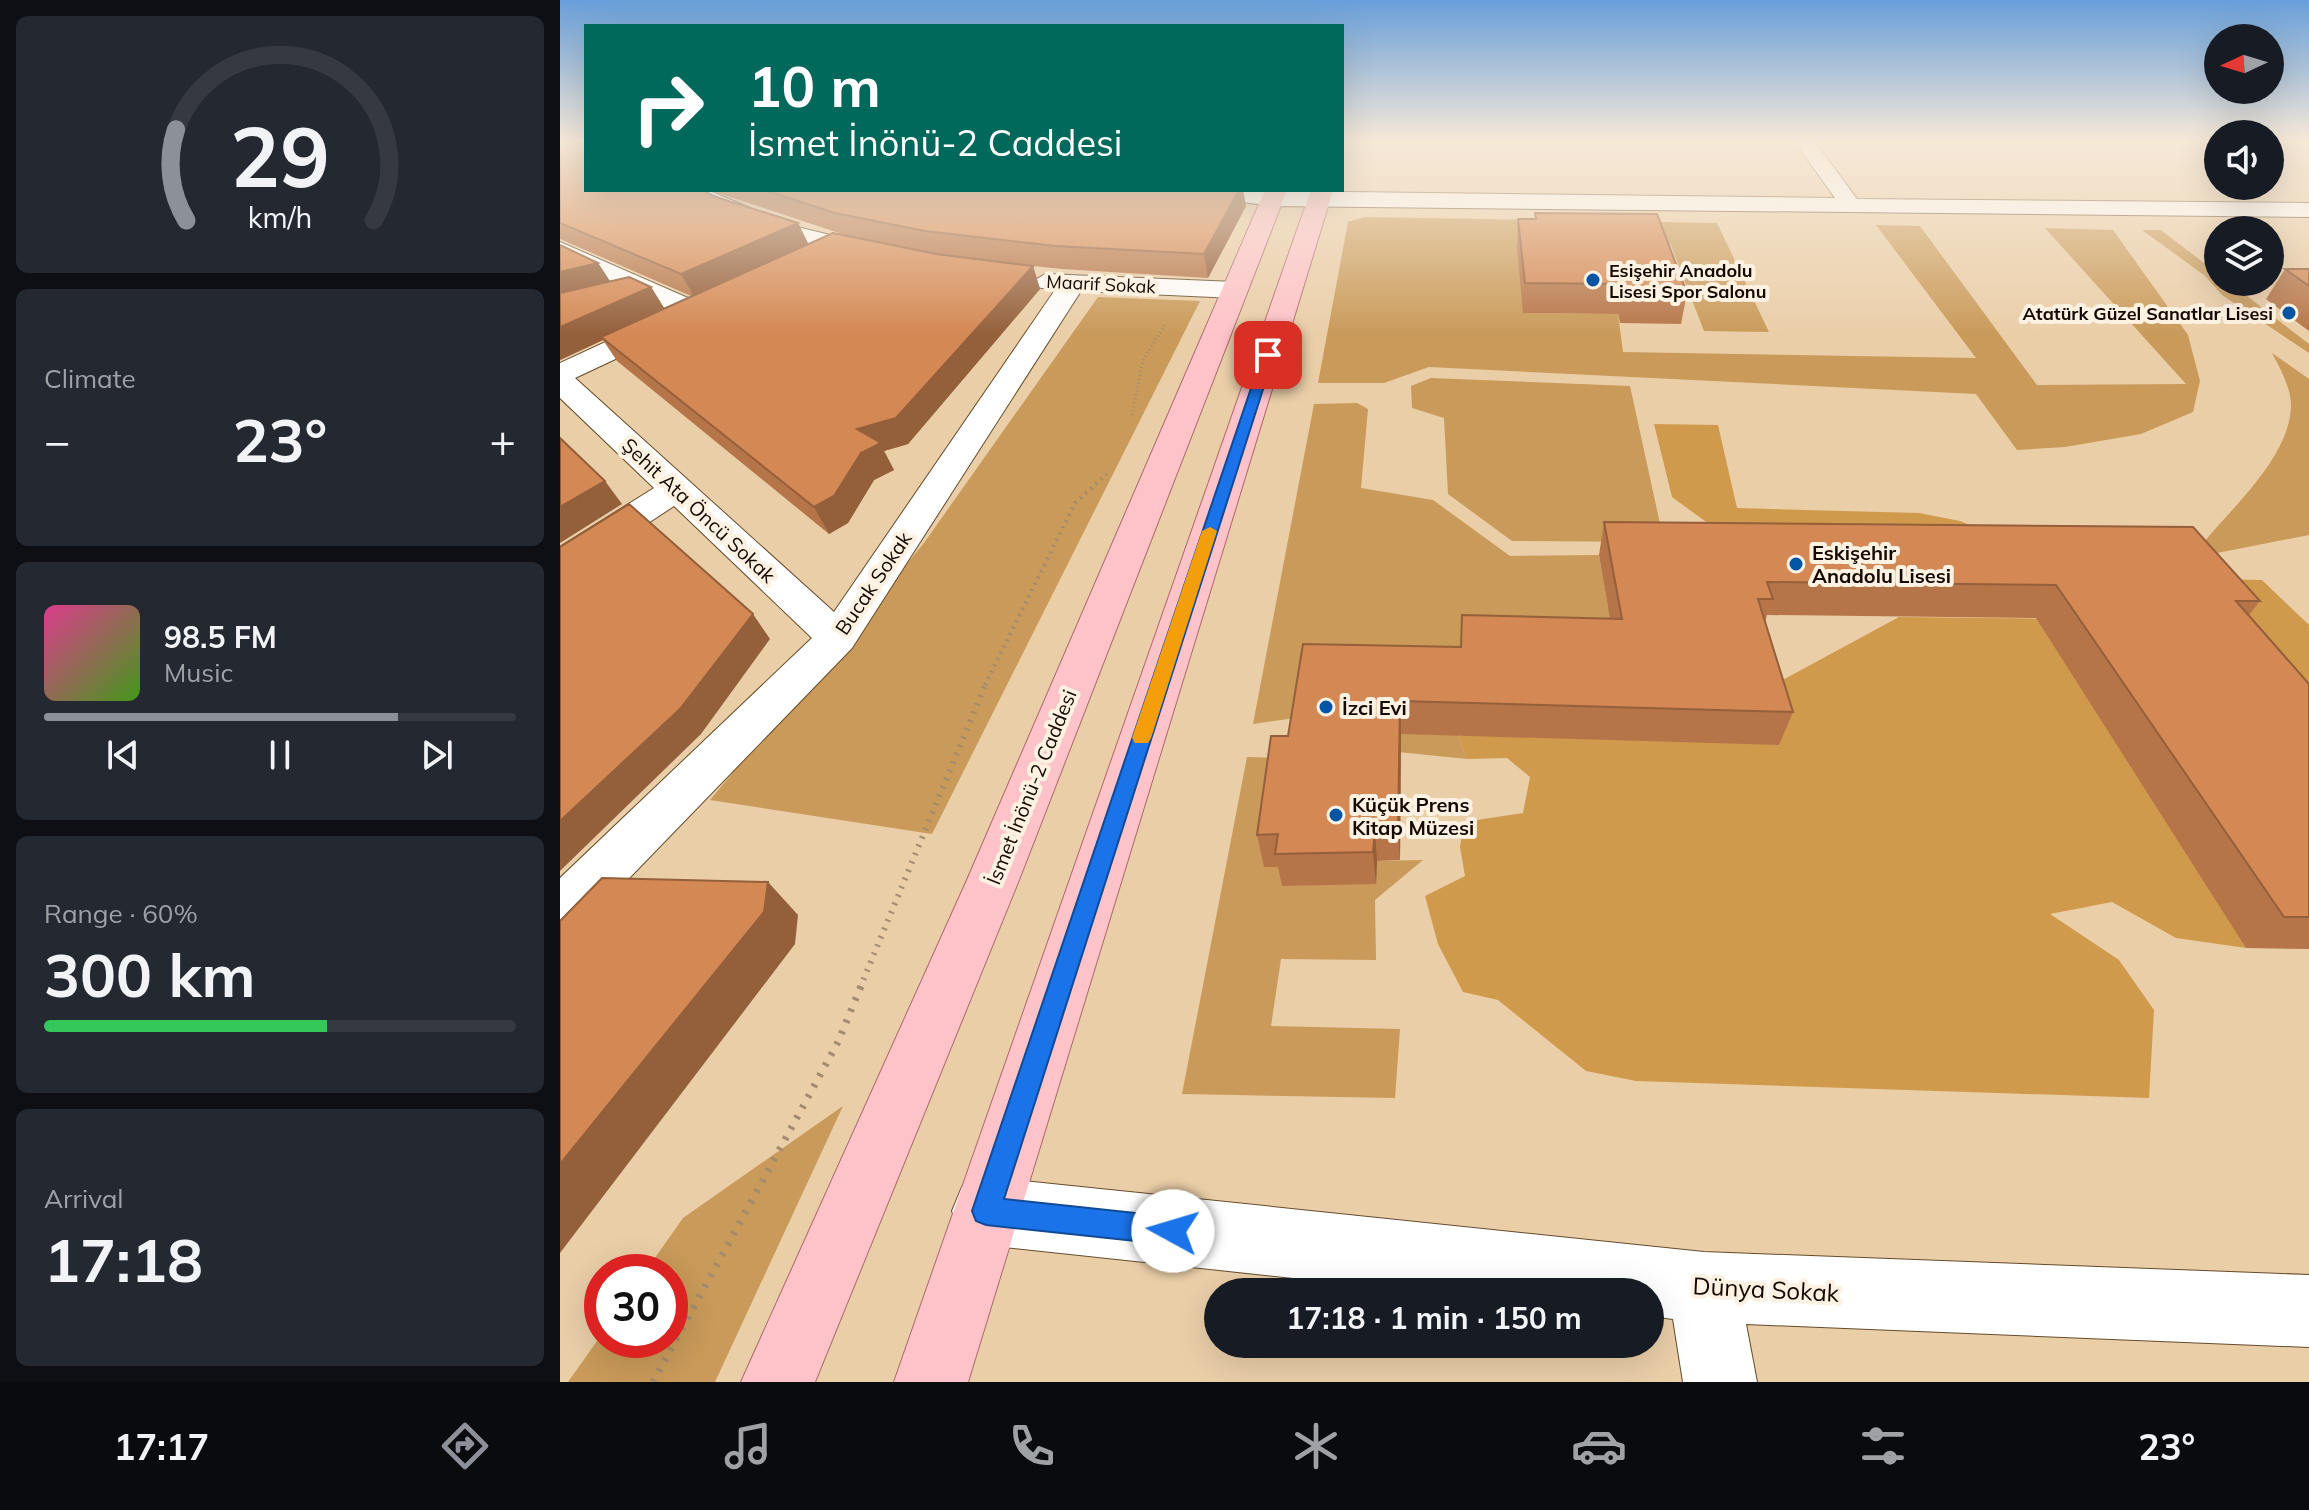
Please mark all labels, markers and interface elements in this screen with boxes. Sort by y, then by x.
north arrow [2204,24,2284,104]
map controls [2204,24,2284,296]
text: 10 m [748,51,881,121]
icon: right [616,56,720,160]
text: 29 [230,102,330,207]
text: İsmet İnönü-2 Caddesi [748,120,1122,165]
button: sound [2204,120,2284,200]
text: km/h [248,199,312,235]
button: layers [2204,216,2284,296]
place label: Esişehir Anadolu Lisesi Spor Salonu [1609,259,1766,303]
street label: Maarif Sokak [1046,270,1157,298]
marker: Esişehir Anadolu Lisesi Spor Salonu [1584,271,1602,289]
place label: Atatürk Güzel Sanatlar Lisesi [2023,302,2273,325]
marker: Atatürk Güzel Sanatlar Lisesi [2280,304,2298,322]
pin [1234,321,1302,389]
icon: arrive [1246,333,1290,377]
text: Climate [44,362,136,395]
text: 23° [233,402,327,477]
text: − [44,413,70,468]
text: + [490,413,516,468]
street label: Şehit Ata Öncü Sokak [617,432,782,588]
street label: Bucak Sokak [829,526,917,639]
place label: Eskişehir Anadolu Lisesi [1812,540,1951,588]
marker: Eskişehir Anadolu Lisesi [1787,555,1805,573]
text: 98.5 FM [164,618,277,656]
text: Music [164,656,233,689]
street label: İsmet İnönü-2 Caddesi [980,686,1082,888]
place label: İzci Evi [1342,695,1407,720]
marker: İzci Evi [1317,698,1335,716]
icon: previous [101,733,145,777]
icon: pause [258,733,302,777]
icon: next [415,733,459,777]
place label: Küçük Prens Kitap Müzesi [1352,792,1474,840]
marker: Küçük Prens Kitap Müzesi [1327,806,1345,824]
text: Range · 60% [44,897,198,930]
text: 300 km [44,937,256,1012]
text: Arrival [44,1182,124,1215]
position arrow [1131,1189,1215,1273]
text: 17:18 [44,1222,203,1297]
speed limit sign: 30 [584,1254,688,1358]
street label: Dünya Sokak [1692,1270,1841,1308]
text: 17:18 · 1 min · 150 m [1286,1299,1582,1337]
icon: directions [437,1418,493,1474]
icon: music [720,1418,776,1474]
icon: phone [1004,1418,1060,1474]
icon: climate [1288,1418,1344,1474]
icon: car [1571,1418,1627,1474]
icon: filters [1855,1418,1911,1474]
text: 17:17 [114,1424,209,1469]
text: 23° [2138,1424,2195,1469]

